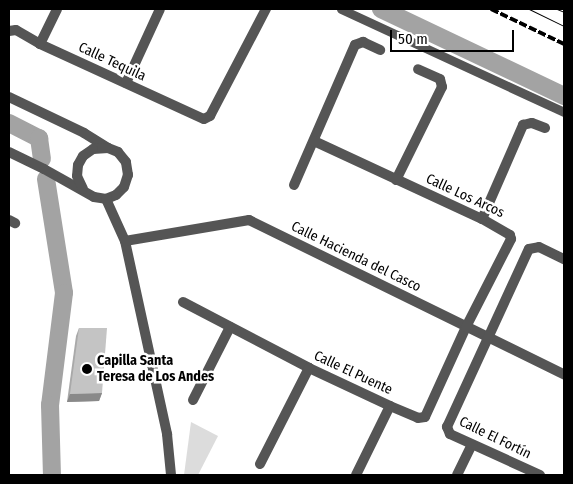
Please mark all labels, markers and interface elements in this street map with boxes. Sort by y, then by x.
scale bar [393,20,517,52]
text: 50 m [398,30,428,48]
street label: Calle Tequila [76,39,148,85]
street label: Calle Los Arcos [423,170,507,222]
street label: Calle Hacienda del Casco [288,218,424,296]
street label: Calle El Puente [311,348,395,398]
place label: Capilla Santa Teresa de Los Andes [97,353,214,386]
marker: Capilla Santa Teresa de Los Andes [81,363,93,375]
street label: Calle El Fortín [456,413,534,463]

